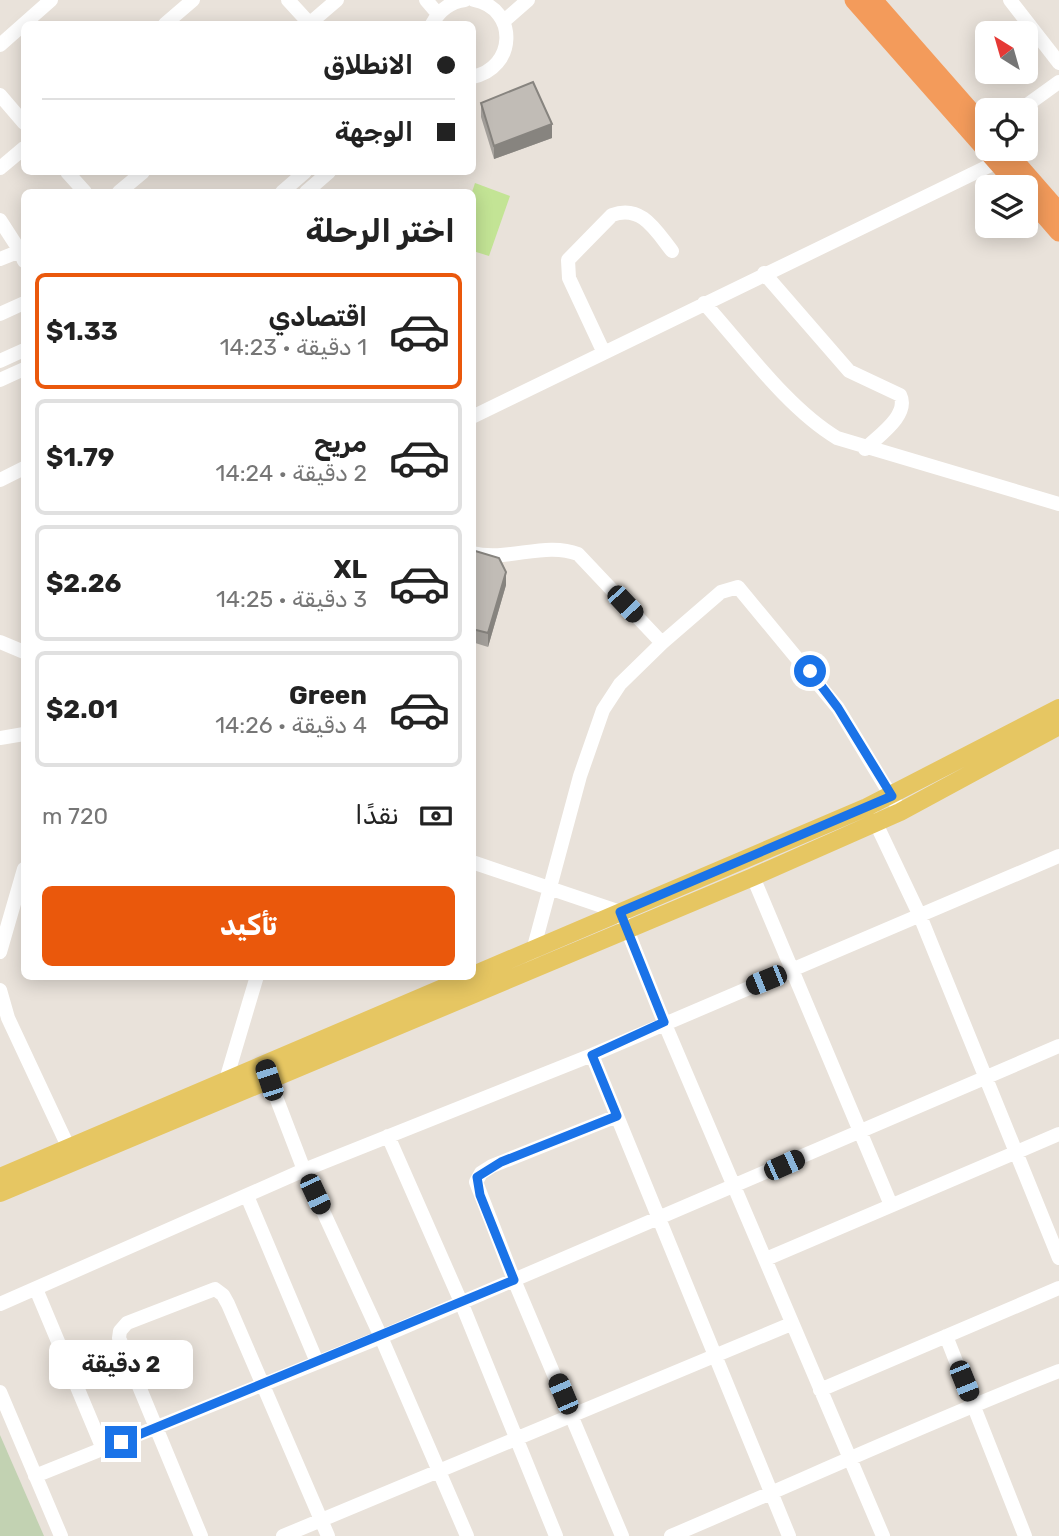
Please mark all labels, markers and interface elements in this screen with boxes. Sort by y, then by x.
north arrow [975,21,1038,84]
map controls [975,21,1038,238]
text: الانطلاق [323,50,413,81]
button: locate [975,98,1038,161]
text: الوجهة [335,117,413,148]
button: layers [975,175,1038,238]
text: اختر الرحلة [305,212,455,250]
icon: car [388,300,451,363]
text: اقتصادي [268,302,367,333]
text: $1.33 [46,316,118,347]
text: 1 دقيقة · 14:23 [220,333,367,361]
icon: car [388,426,451,489]
text: مريح [314,428,367,459]
text: $1.79 [46,442,114,473]
text: 2 دقيقة · 14:24 [216,459,367,487]
icon: car [388,552,451,615]
text: XL [334,554,367,585]
text: $2.26 [46,568,121,599]
car [603,581,648,627]
text: 3 دقيقة · 14:25 [216,585,367,613]
route start [794,655,826,687]
icon: car [388,678,451,741]
text: Green [289,680,367,711]
text: $2.01 [46,694,118,725]
text: 4 دقيقة · 14:26 [215,711,367,739]
icon: cash [417,797,455,835]
text: نقدًا [355,800,399,831]
text: 720 m [42,802,108,830]
button: تأكيد [42,886,455,966]
car [743,962,790,998]
car [253,1057,286,1103]
car [761,1147,808,1183]
car [297,1171,334,1217]
callout: 2 دقيقة [49,1340,193,1390]
text: 2 دقيقة [82,1350,160,1378]
car [947,1358,982,1404]
car [546,1371,581,1417]
route end [105,1426,137,1458]

